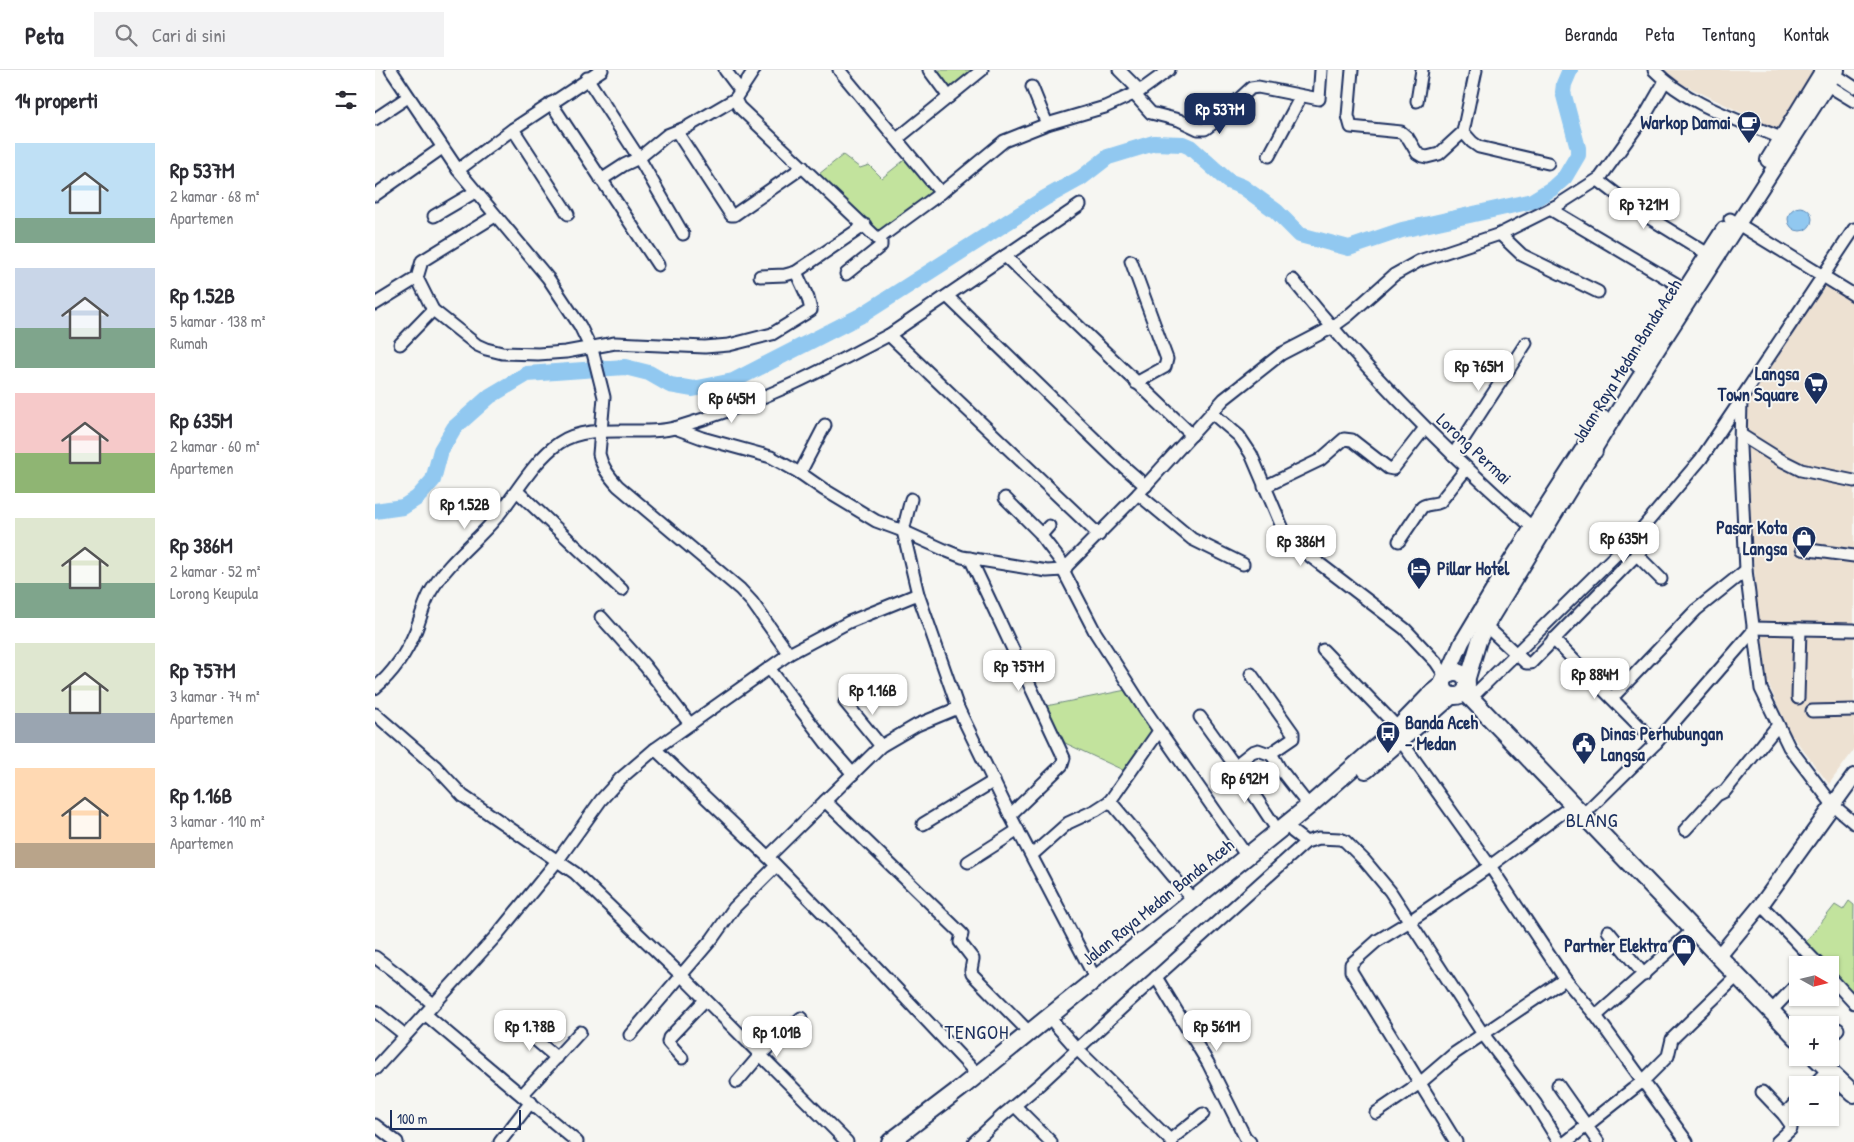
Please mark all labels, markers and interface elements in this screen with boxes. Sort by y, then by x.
search box [94,12,444,57]
text: Peta [25,19,64,51]
icon: search [112,21,140,49]
text: Cari di sini [152,22,226,48]
text: Beranda [1565,22,1617,47]
text: Peta [1645,22,1674,47]
text: Tentang [1702,22,1755,47]
text: Kontak [1783,22,1829,47]
text: 14 properti [15,86,98,115]
icon: filters [332,86,360,114]
pin: Rp 537M [1174,92,1266,135]
text: Rp 537M [1195,98,1245,120]
place label: Warkop Damai [1640,110,1731,136]
cafe icon: Warkop Damai [1736,110,1762,144]
text: Rp 537M [170,156,235,185]
icon: home [55,163,115,223]
text: 2 kamar · 68 m² [170,185,260,207]
pin: Rp 721M [1598,188,1690,230]
text: Rp 721M [1620,193,1668,215]
text: Apartemen [170,207,233,229]
street label: Jalan Raya Medan Banda Aceh [1566,274,1688,448]
text: Rp 1.52B [170,281,235,310]
icon: home [55,288,115,348]
text: 5 kamar · 138 m² [170,310,265,332]
text: Rumah [170,332,208,354]
pin: Rp 765M [1433,350,1525,392]
text: Rp 765M [1455,355,1503,377]
place label: Langsa Town Square [1717,361,1800,408]
supermarket icon: Langsa Town Square [1803,371,1829,405]
pin: Rp 645M [686,382,778,424]
text: Rp 645M [709,387,755,409]
text: Rp 635M [170,406,233,435]
street label: Lorong Permai [1431,407,1517,490]
icon: home [55,413,115,473]
text: 2 kamar · 60 m² [170,435,260,457]
text: Apartemen [170,457,233,479]
pin: Rp 1.52B [413,488,517,530]
text: Rp 1.52B [440,493,490,515]
place label: Pasar Kota Langsa [1716,515,1788,562]
pin: Rp 635M [1578,522,1670,564]
pin: Rp 386M [1255,524,1347,567]
shop icon: Pasar Kota Langsa [1791,525,1817,559]
text: Rp 635M [1600,527,1648,549]
text: Rp 386M [1277,530,1325,552]
text: Rp 386M [170,531,233,560]
icon: home [55,538,115,598]
hotel icon: Pillar Hotel [1406,556,1432,590]
place label: Pillar Hotel [1437,556,1511,581]
text: 2 kamar · 52 m² [170,560,260,582]
text: Lorong Keupula [170,582,258,604]
pin: Rp 757M [973,650,1065,692]
text: Rp 757M [994,655,1044,677]
text: Rp 757M [170,656,236,685]
pin: Rp 884M [1549,658,1641,700]
icon: home [55,663,115,723]
text: Rp 884M [1571,663,1619,685]
pin: Rp 1.16B [821,674,925,716]
text: Rp 1.16B [849,679,897,701]
text: 3 kamar · 74 m² [170,685,260,707]
text: Apartemen [170,707,233,729]
place label: Banda Aceh - Medan [1405,710,1478,756]
bus stop icon: Banda Aceh - Medan [1375,720,1401,754]
place label: Dinas Perhubungan Langsa [1601,721,1723,768]
public building icon: Dinas Perhubungan Langsa [1571,731,1597,765]
pin: Rp 692M [1199,762,1291,804]
text: Rp 692M [1221,767,1269,789]
text: Rp 1.16B [170,781,232,810]
icon: home [55,788,115,848]
district label: BLANG [1566,806,1618,833]
text: 3 kamar · 110 m² [170,810,265,832]
text: Apartemen [170,832,233,854]
street label: Jalan Raya Medan Banda Aceh [1076,832,1239,971]
place label: Partner Elektra [1564,933,1668,958]
shop icon: Partner Elektra [1671,933,1697,967]
north arrow [1789,956,1839,1006]
map controls [1789,956,1839,1126]
pin: Rp 1.78B [478,1010,582,1052]
pin: Rp 561M [1171,1010,1263,1052]
text: Rp 1.78B [505,1015,555,1037]
text: Rp 561M [1194,1015,1240,1037]
pin: Rp 1.01B [725,1016,829,1058]
button: + [1789,1016,1839,1066]
district label: TENGOH [945,1018,1009,1045]
text: Rp 1.01B [753,1021,801,1043]
button: − [1789,1076,1839,1126]
scale bar [390,1107,521,1130]
text: 100 m [397,1109,427,1128]

